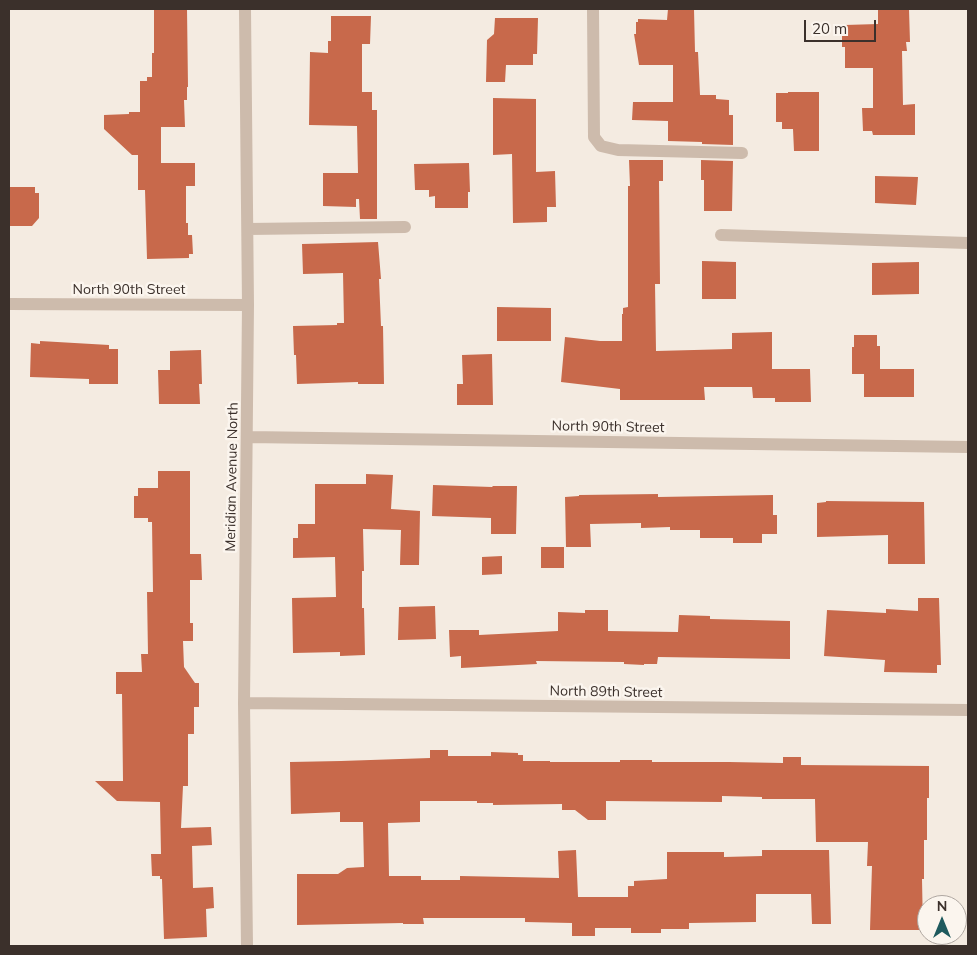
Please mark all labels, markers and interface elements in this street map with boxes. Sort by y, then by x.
scale bar [807,10,880,42]
text: 20 m [812,19,847,38]
street label: North 90th Street [73,282,185,298]
street label: Meridian Avenue North [222,402,242,552]
street label: North 90th Street [551,418,665,436]
street label: North 89th Street [549,683,663,701]
north arrow [917,895,967,945]
text: N [937,897,947,915]

